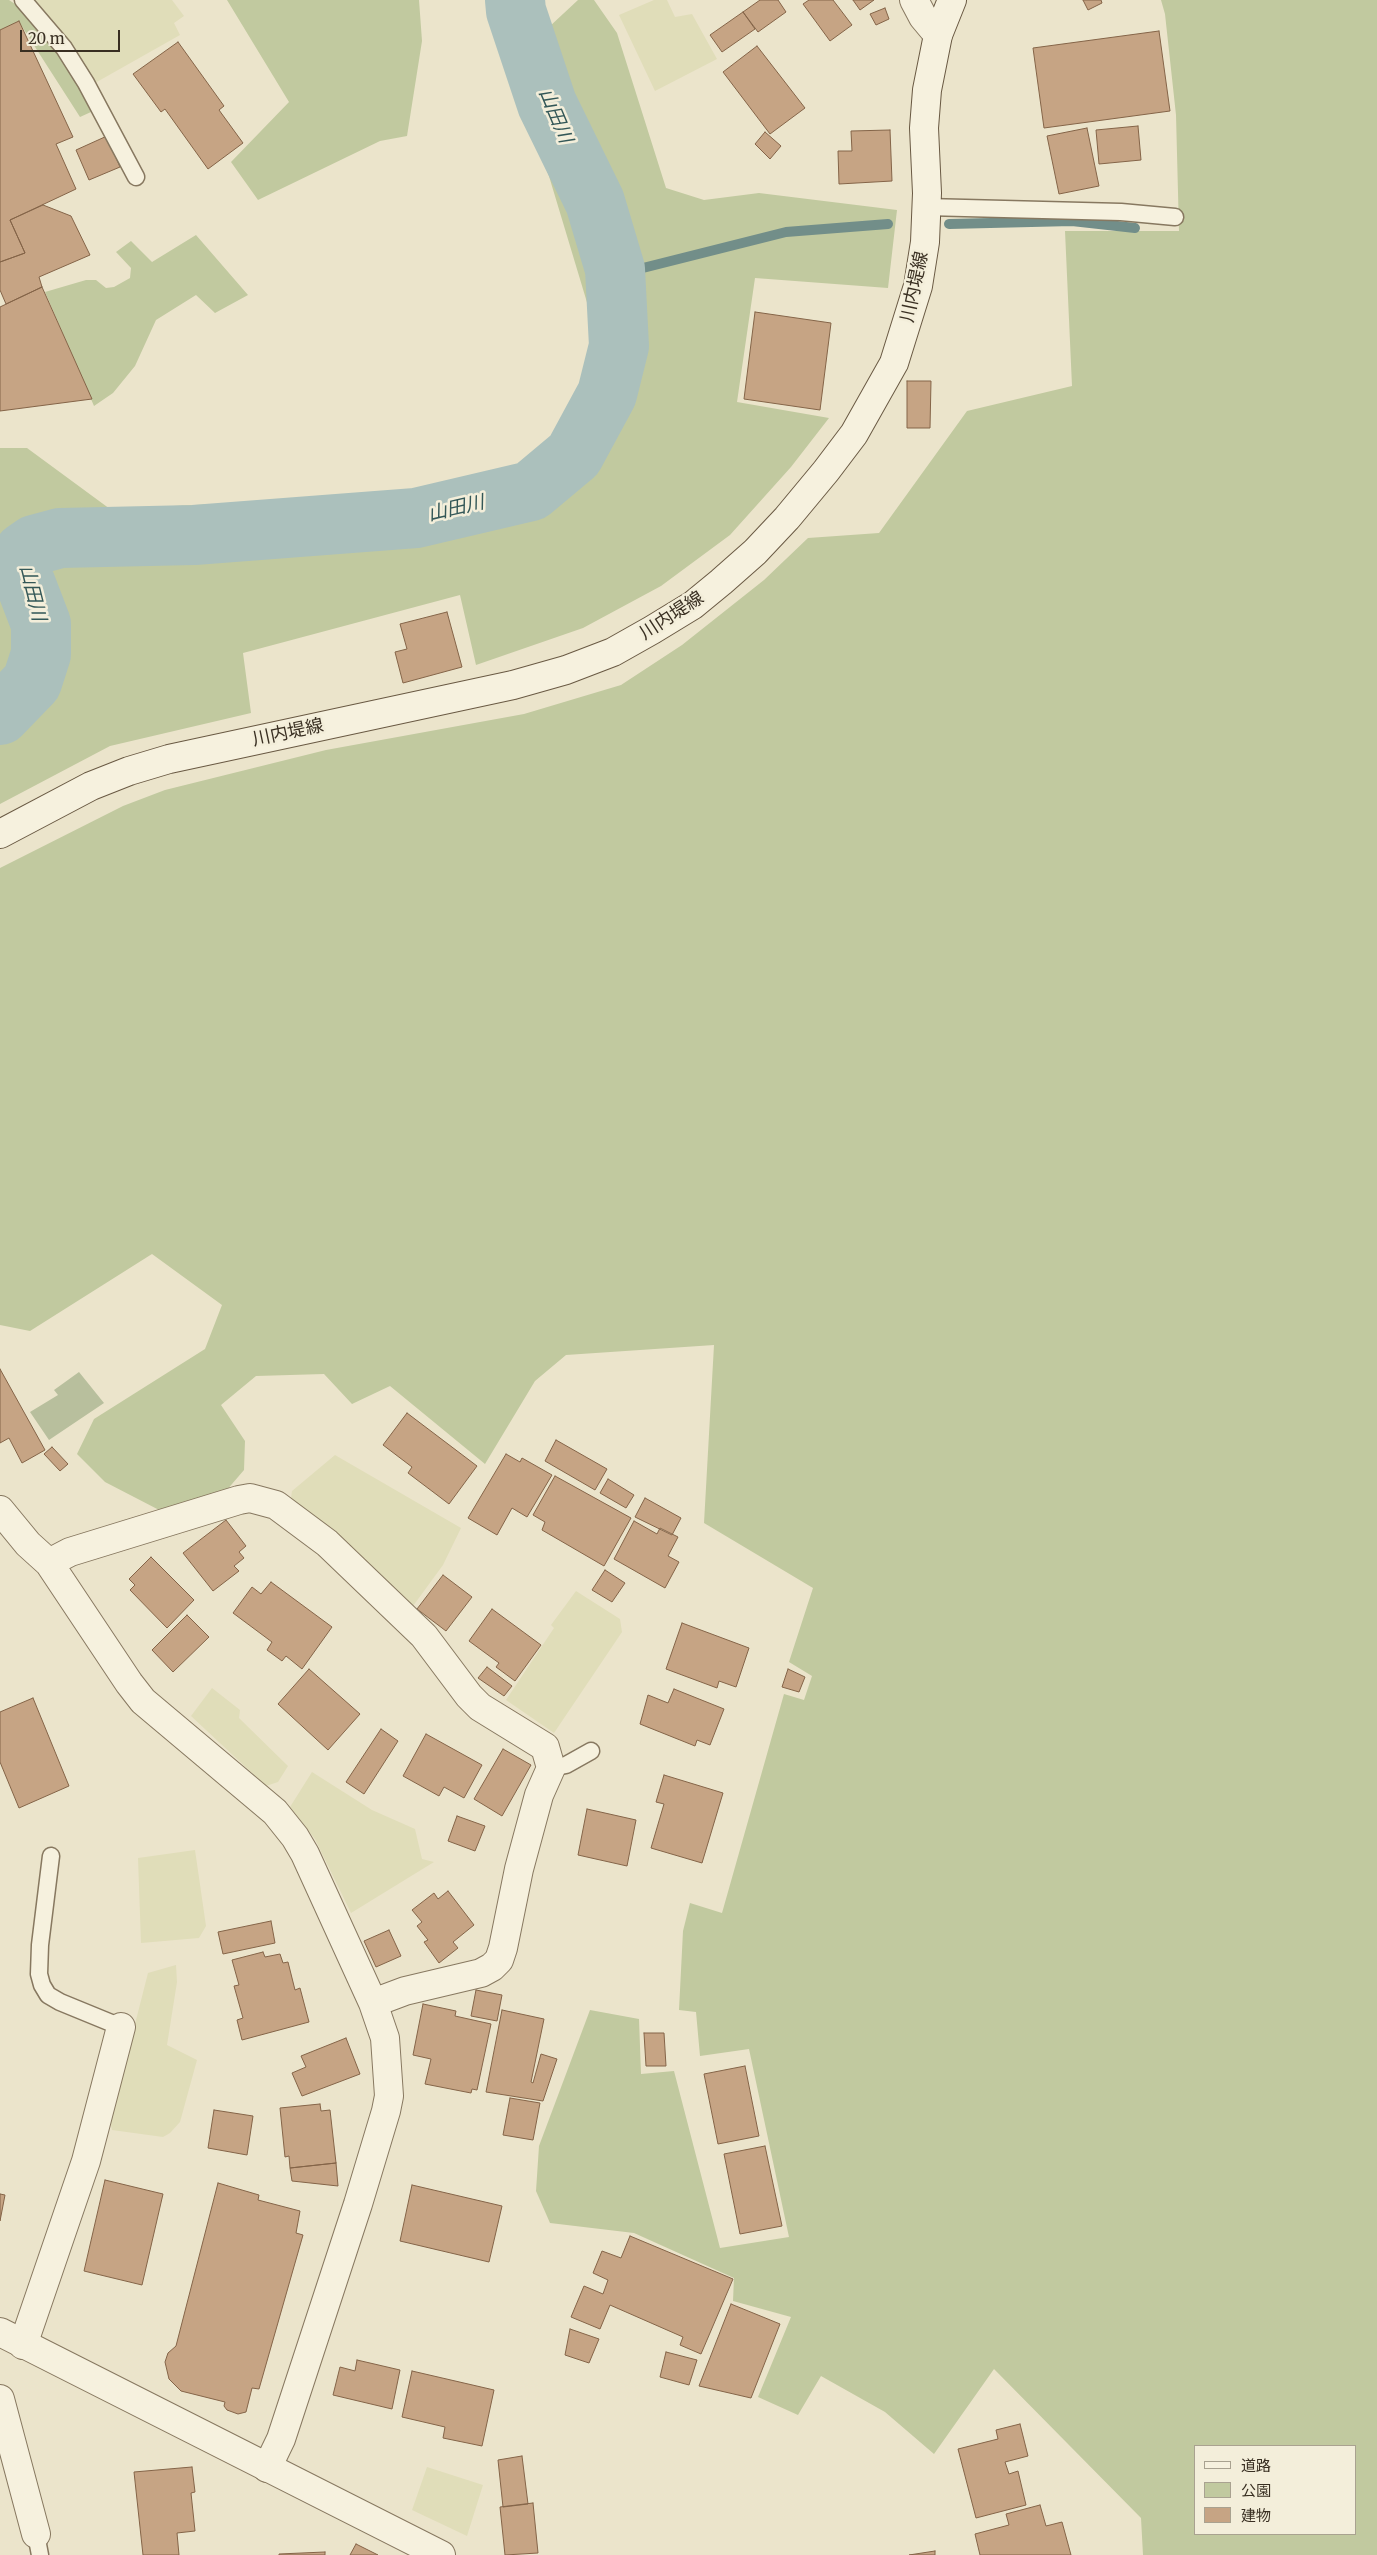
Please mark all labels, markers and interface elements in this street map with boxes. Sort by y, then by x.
scale bar [22,20,122,52]
text: 20 m [28,29,65,48]
water label: 山田川 [533,85,577,147]
street label: 川内堤線 [897,250,933,324]
water label: 山田川 [426,491,486,527]
water label: 山田川 [14,563,50,623]
street label: 川内堤線 [636,587,708,645]
street label: 川内堤線 [251,715,325,751]
legend [1194,2445,1357,2535]
text: 道路 [1241,2456,1271,2475]
text: 公園 [1241,2481,1271,2500]
text: 建物 [1241,2506,1271,2525]

